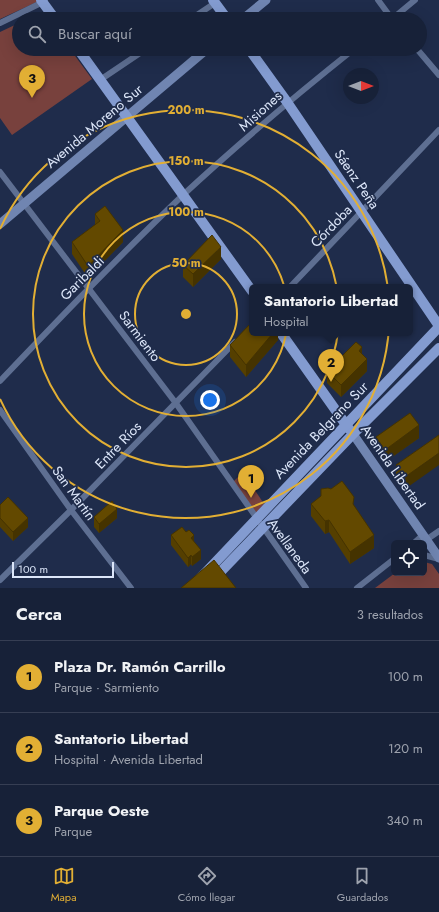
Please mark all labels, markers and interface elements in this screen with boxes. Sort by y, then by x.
search box [12,12,427,56]
icon: search [26,23,48,45]
text: Buscar aquí [58,23,132,45]
pin: 3 [19,65,45,98]
north arrow [343,68,379,104]
street label: Avenida Moreno Sur [41,79,147,173]
street label: Misiones [234,86,286,136]
text: 200 m [167,101,205,119]
street label: Sáenz Peña [330,145,384,213]
text: 150 m [168,152,204,170]
street label: Córdoba [306,200,356,252]
text: 100 m [168,203,204,221]
street label: Garibaldi [55,251,109,305]
text: 50 m [171,254,201,272]
popup [249,284,413,336]
text: Santatorio Libertad [264,290,398,312]
street label: Sarmiento [114,306,166,366]
centre of rings [179,307,193,321]
text: Hospital [264,312,309,331]
pin: 2 [318,349,344,382]
street label: Avenida Belgrano Sur [269,377,373,483]
your location [200,390,220,410]
street label: Entre Ríos [90,417,146,473]
street label: Avenida Libertad [356,420,430,514]
street label: San Martín [47,462,101,524]
pin: 1 [238,465,264,498]
street label: Avellaneda [263,514,317,578]
map controls [391,540,427,576]
button: locate [391,540,427,576]
scale bar [12,560,114,579]
text: 100 m [18,561,48,577]
text: Cerca [16,602,62,626]
text: 3 resultados [357,605,423,624]
text: Plaza Dr. Ramón Carrillo [54,656,226,678]
text: 1 [26,667,32,686]
text: 100 m [388,667,423,686]
text: Parque · Sarmiento [54,678,159,697]
text: Santatorio Libertad [54,728,188,750]
text: 2 [25,739,33,758]
text: 120 m [388,739,423,758]
text: Hospital · Avenida Libertad [54,750,203,769]
text: Parque Oeste [54,800,149,822]
text: 3 [25,811,33,830]
text: 340 m [386,811,423,830]
text: Parque [54,822,92,841]
tab: Mapa [51,865,76,905]
tab: Cómo llegar [178,865,235,905]
tab: Guardados [337,865,388,905]

